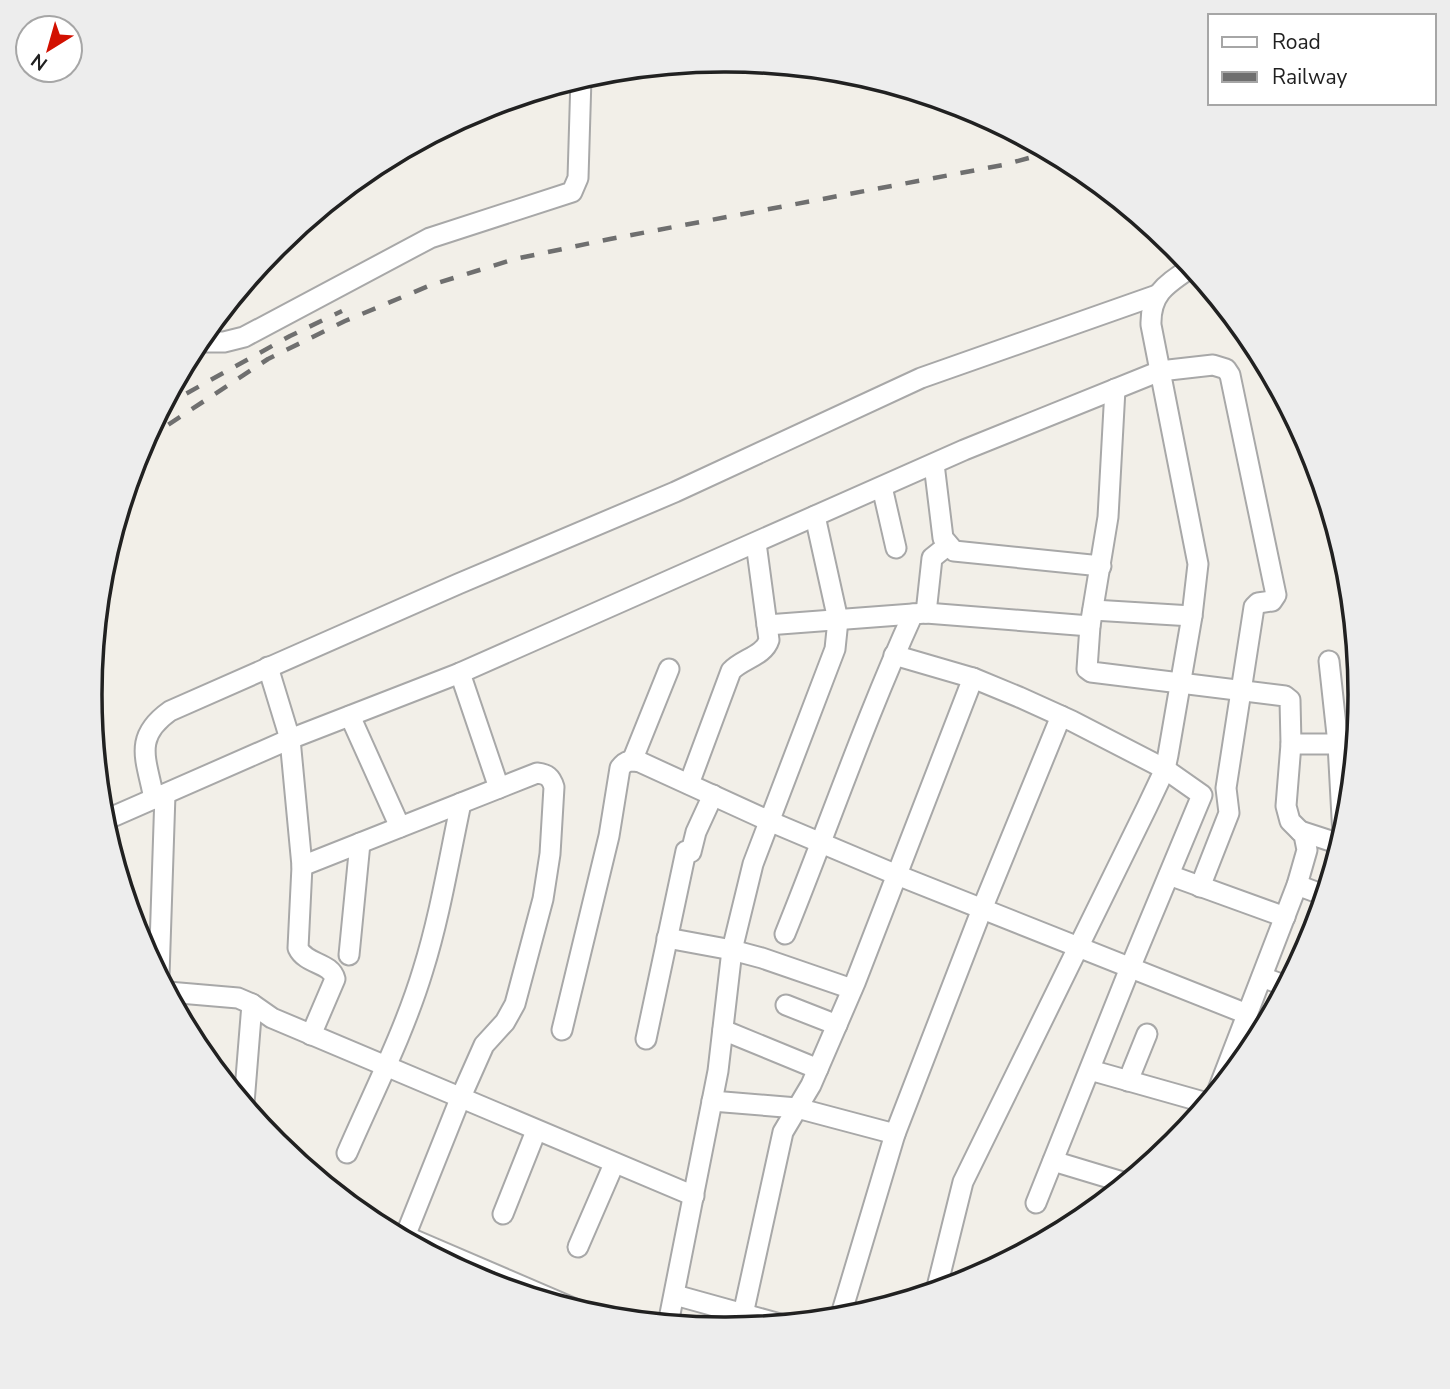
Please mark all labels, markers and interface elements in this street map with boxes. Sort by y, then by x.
north arrow [14,14,84,84]
legend [1208,14,1436,105]
text: Road [1272,28,1321,56]
text: N [26,47,53,76]
text: Railway [1272,63,1347,91]

